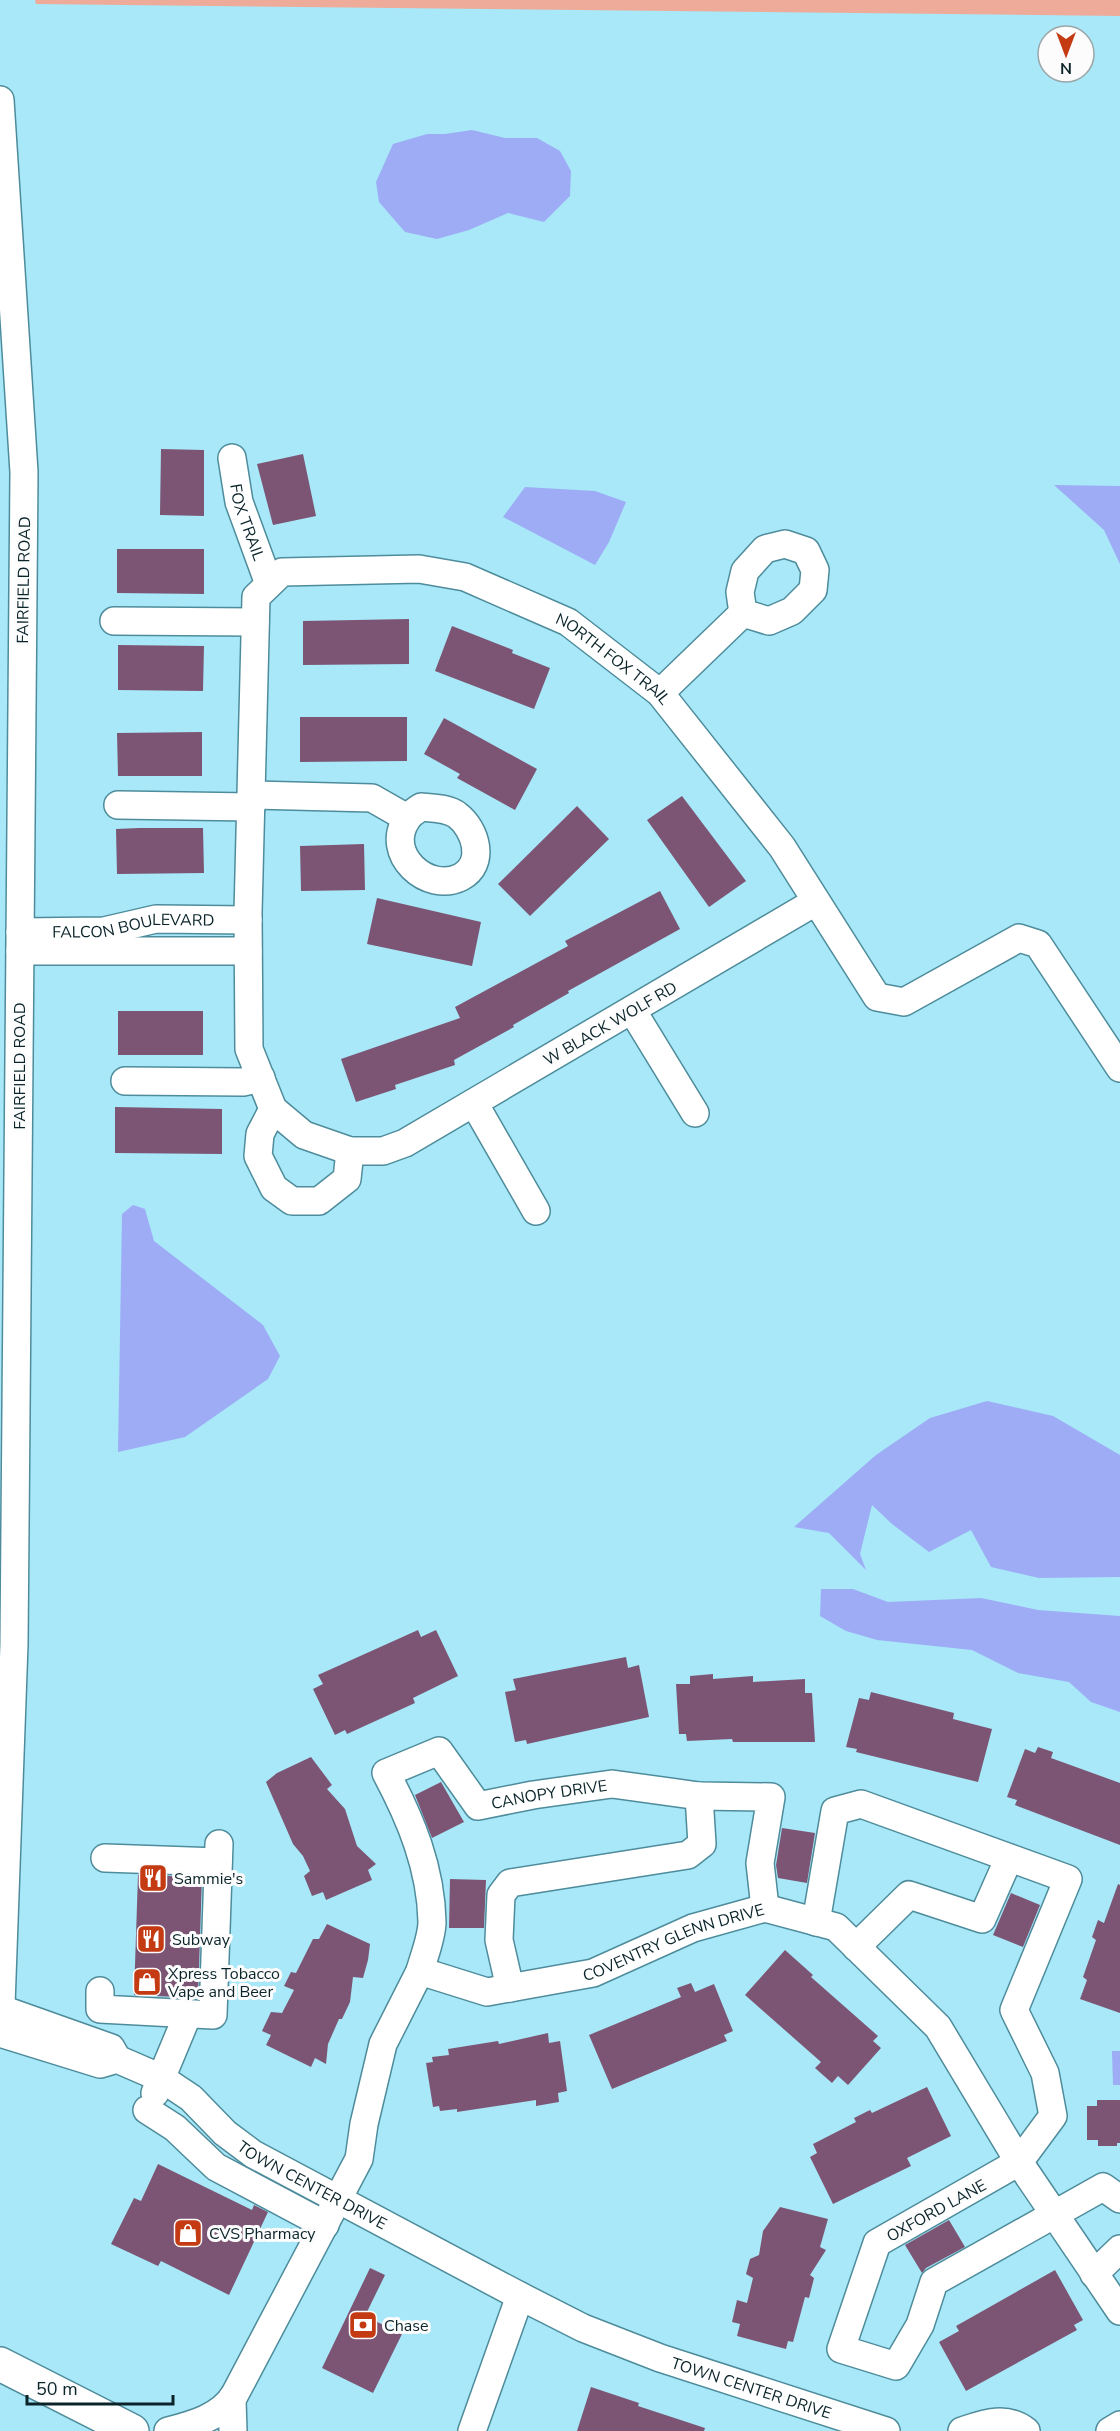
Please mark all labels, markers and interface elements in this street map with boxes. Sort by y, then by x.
north arrow [1036,24,1096,84]
text: N [1060,57,1072,79]
street label: FOX TRAIL [224,482,270,564]
street label: FAIRFIELD ROAD [12,516,36,644]
street label: NORTH FOX TRAIL [552,608,675,710]
street label: FALCON BOULEVARD [52,909,214,944]
street label: W BLACK WOLF RD [540,977,681,1071]
street label: FAIRFIELD ROAD [9,1002,31,1130]
street label: CANOPY DRIVE [489,1775,609,1815]
restaurant icon: Sammie's [137,1862,169,1894]
place label: Sammie's [174,1868,243,1890]
street label: COVENTRY GLENN DRIVE [581,1899,767,1987]
restaurant icon: Subway [135,1923,167,1955]
place label: Subway [172,1929,231,1951]
place label: Xpress Tobacco Vape and Beer [167,1963,280,2003]
shop icon: Xpress Tobacco Vape and Beer [131,1966,163,1998]
street label: TOWN CENTER DRIVE [232,2136,391,2235]
street label: OXFORD LANE [883,2174,990,2247]
shop icon: CVS Pharmacy [172,2217,204,2249]
place label: CVS Pharmacy [209,2223,316,2245]
bank icon: Chase [347,2309,379,2341]
place label: Chase [384,2315,429,2337]
street label: TOWN CENTER DRIVE [668,2352,834,2425]
scale bar [27,2368,172,2406]
text: 50 m [36,2377,78,2401]

